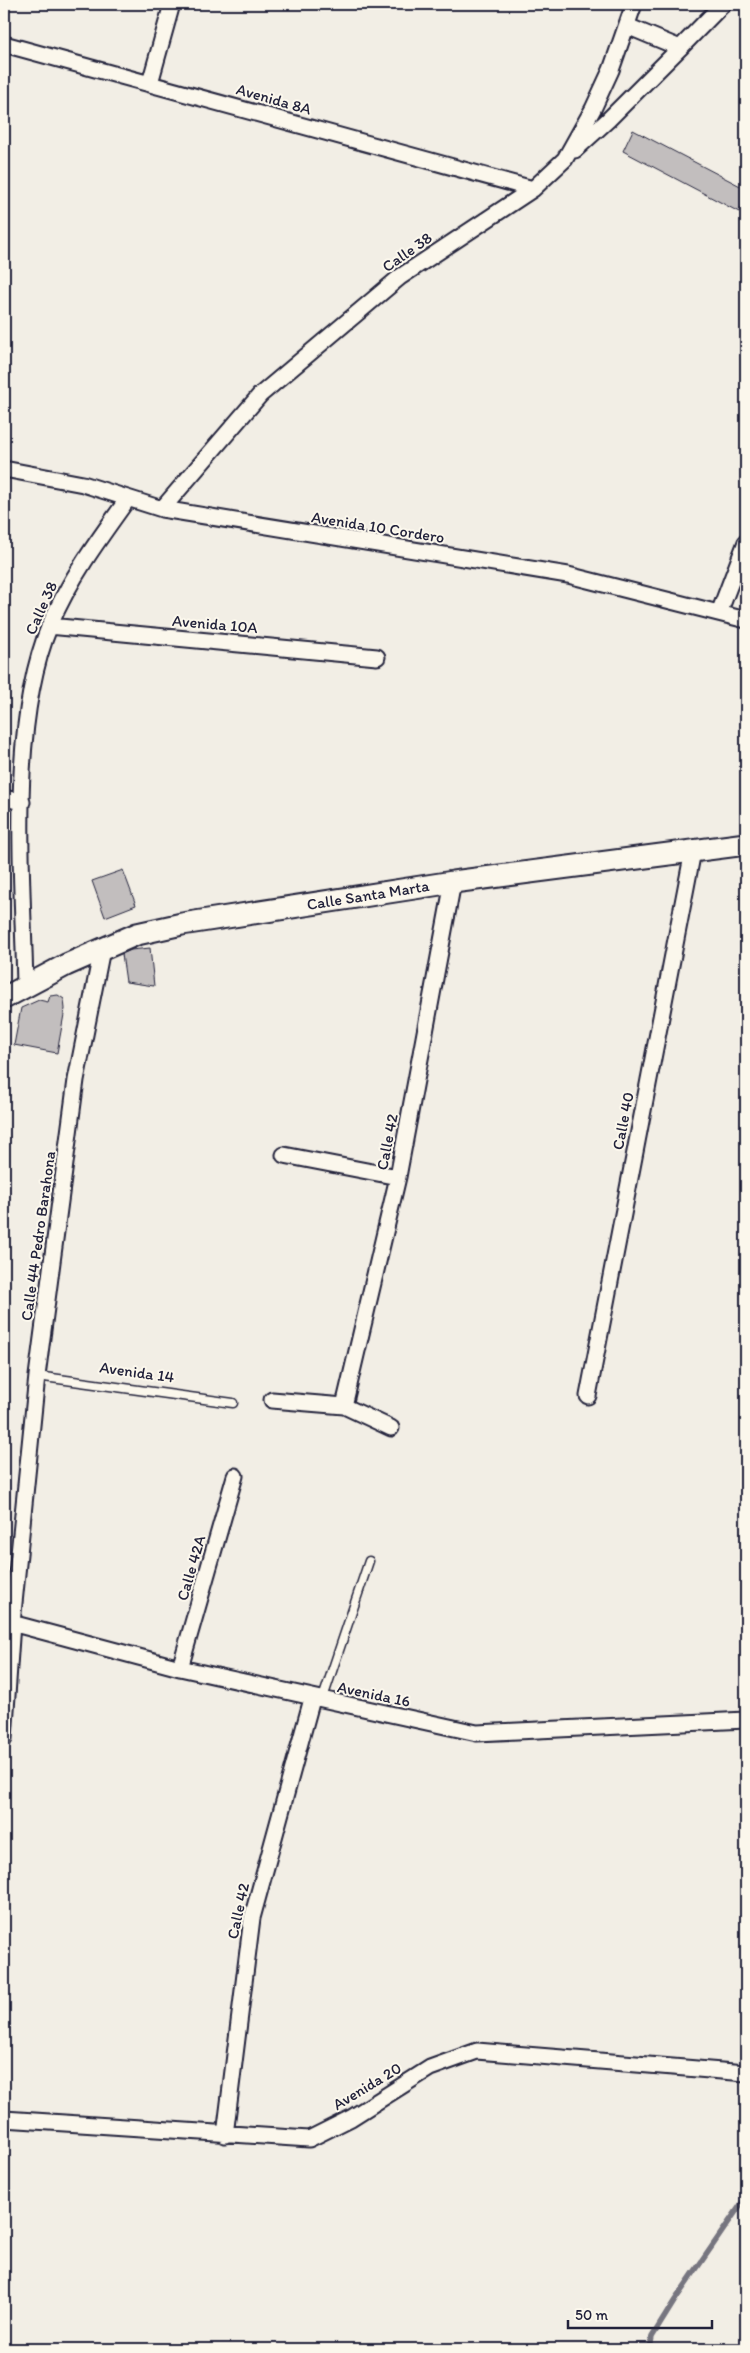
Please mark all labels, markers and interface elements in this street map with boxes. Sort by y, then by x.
street label: Avenida 8A [234,79,314,119]
street label: Calle 38 [378,228,436,276]
street label: Avenida 10 Cordero [310,507,446,547]
street label: Calle 38 [21,578,61,638]
street label: Avenida 10A [171,611,259,637]
street label: Calle Santa Marta [305,876,431,914]
street label: Calle 40 [608,1091,638,1151]
street label: Calle 42 [372,1112,402,1172]
street label: Calle 44 Pedro Barahona [17,1150,59,1322]
street label: Avenida 14 [98,1357,176,1387]
street label: Calle 42A [173,1533,209,1603]
street label: Avenida 16 [336,1677,412,1711]
street label: Calle 42 [223,1881,253,1941]
street label: Avenida 20 [329,2058,405,2114]
scale bar [568,2298,711,2330]
text: 50 m [575,2306,608,2324]

